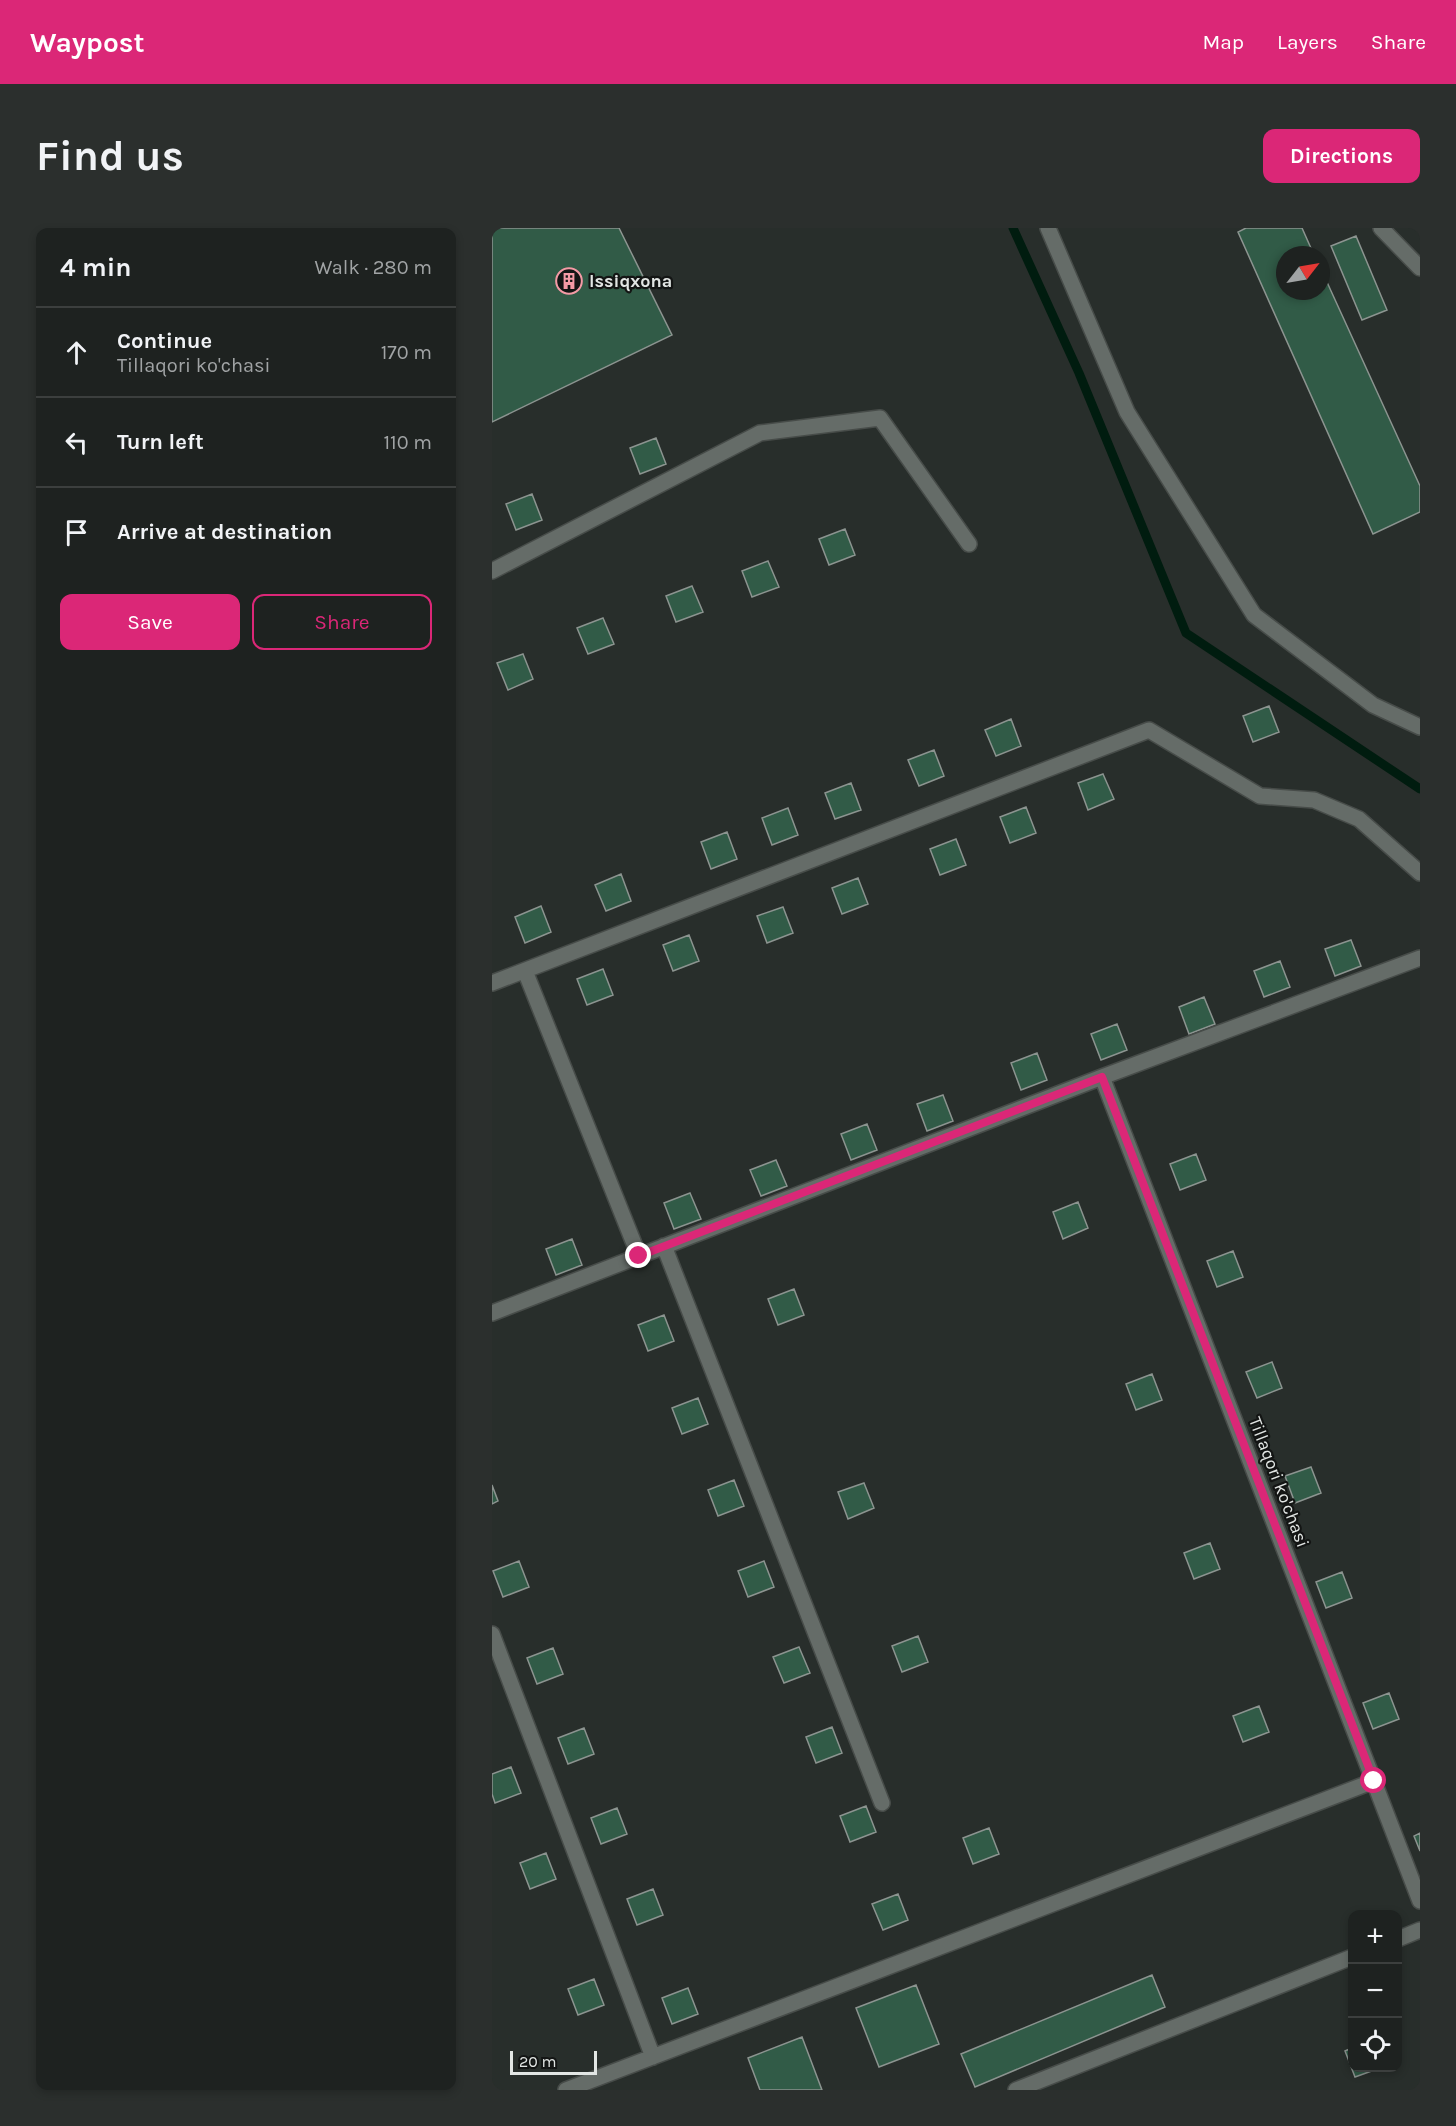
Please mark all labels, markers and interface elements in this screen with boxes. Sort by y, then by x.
text: Waypost [30,26,145,59]
text: Map [1202,30,1244,54]
text: Layers [1277,30,1338,54]
text: Share [1371,30,1426,54]
button: Directions [1263,129,1420,183]
text: Find us [36,131,184,181]
north arrow [1276,246,1330,300]
text: 4 min [60,252,131,283]
text: Walk · 280 m [315,256,432,279]
building icon: Issiqxona [554,266,584,296]
place label: Issiqxona [589,270,672,292]
text: Continue [117,328,212,354]
icon: ahead [60,336,93,369]
text: 170 m [381,341,432,364]
text: Tillaqori ko'chasi [117,354,271,377]
icon: left [60,426,93,459]
text: Turn left [117,429,204,455]
text: 110 m [383,431,432,454]
icon: arrive [60,516,93,549]
text: Arrive at destination [117,519,332,545]
button: Save [60,594,240,650]
button: Share [252,594,432,650]
route end [625,1242,651,1268]
street label: Tillaqori ko'chasi [1244,1414,1314,1550]
route start [1360,1767,1386,1793]
map controls [1348,1910,1402,2072]
button: + [1348,1910,1402,1964]
button: − [1348,1964,1402,2018]
button: locate [1348,2018,1402,2072]
scale bar [510,2048,597,2076]
text: 20 m [519,2052,557,2071]

